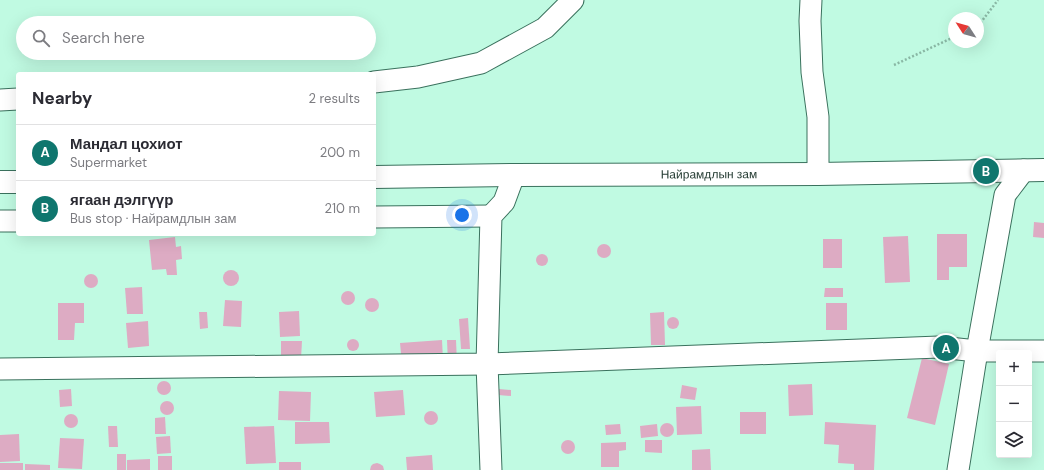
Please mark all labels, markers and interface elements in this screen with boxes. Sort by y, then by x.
north arrow [948,12,984,48]
search box [16,16,376,60]
icon: search [30,27,52,49]
text: Search here [62,28,145,48]
text: Nearby [32,87,92,109]
text: 2 results [309,90,360,107]
text: Мандал цохиот [70,134,183,154]
text: A [40,144,50,161]
text: 200 m [320,144,360,161]
text: Supermarket [70,154,147,171]
pin: B [973,156,999,186]
street label: Найрамдлын зам [661,166,757,183]
text: ягаан дэлгүүр [70,190,173,210]
text: B [41,200,49,217]
text: 210 m [325,200,360,217]
your location [452,205,472,225]
text: Bus stop · Найрамдлын зам [70,210,236,227]
pin: A [933,333,959,363]
map controls [996,350,1032,458]
button: + [996,350,1032,386]
button: − [996,386,1032,422]
button: layers [996,422,1032,458]

